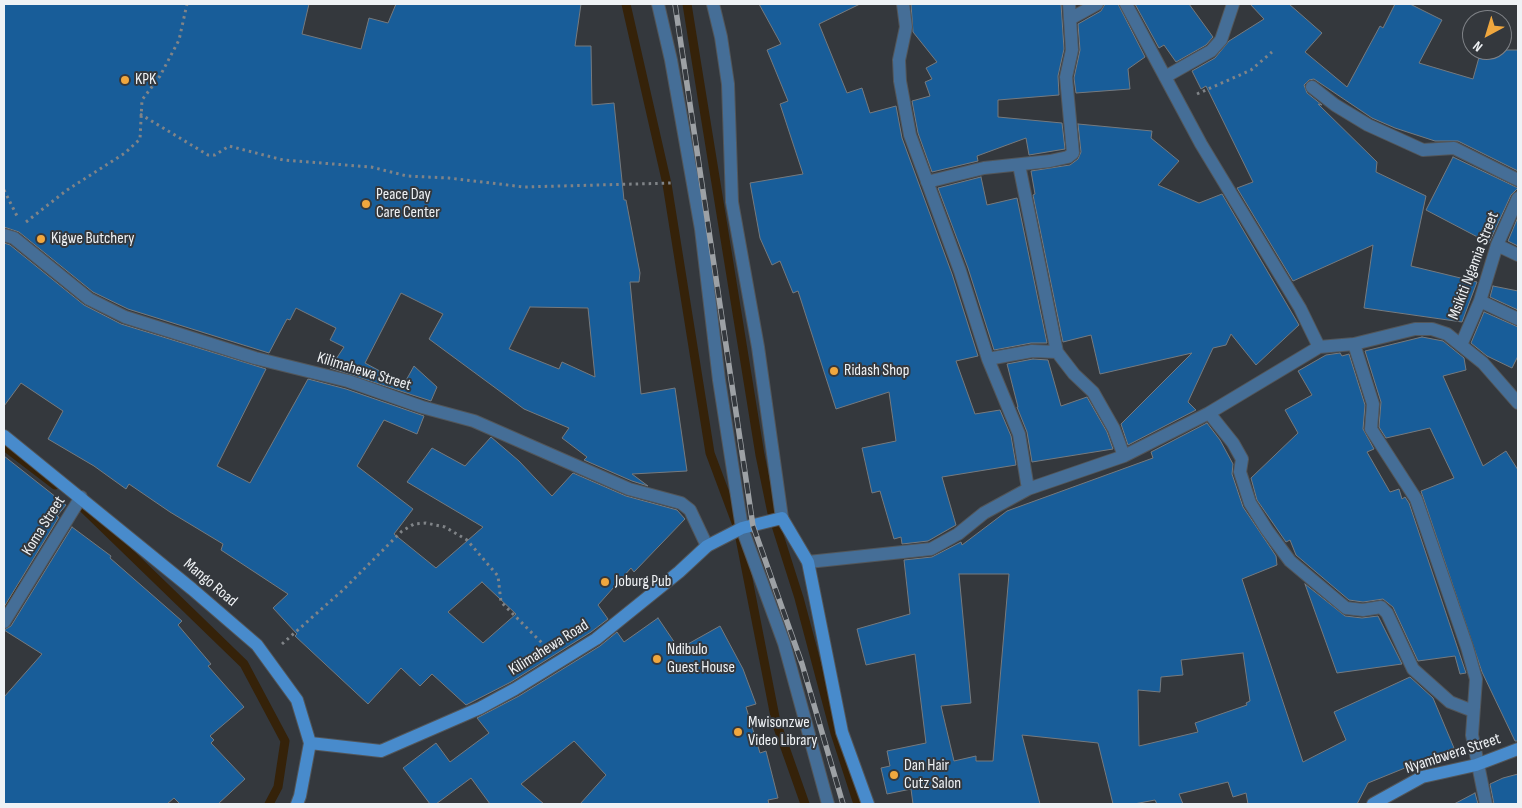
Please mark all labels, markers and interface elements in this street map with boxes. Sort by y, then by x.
north arrow [1462,10,1512,60]
text: N [1470,37,1486,55]
place label: KPK [135,70,156,90]
marker: KPK [119,74,131,86]
place label: Peace Day Care Center [376,185,440,223]
marker: Peace Day Care Center [360,198,372,210]
street label: Msikiti Ngamia Street [1445,209,1503,323]
place label: Kigwe Butchery [51,229,135,249]
marker: Kigwe Butchery [35,233,47,245]
street label: Kilimahewa Street [315,349,413,395]
place label: Ridash Shop [844,361,909,381]
marker: Ridash Shop [828,365,840,377]
street label: Koma Street [18,493,70,559]
street label: Mango Road [179,555,241,611]
place label: Joburg Pub [615,572,671,592]
marker: Joburg Pub [599,576,611,588]
street label: Kilimahewa Road [506,616,592,680]
place label: Ndibulo Guest House [667,640,735,678]
marker: Ndibulo Guest House [651,653,663,665]
place label: Mwisonzwe Video Library [748,713,817,751]
marker: Mwisonzwe Video Library [732,726,744,738]
street label: Nyambwera Street [1403,730,1503,778]
place label: Dan Hair Cutz Salon [904,756,961,794]
marker: Dan Hair Cutz Salon [888,769,900,781]

